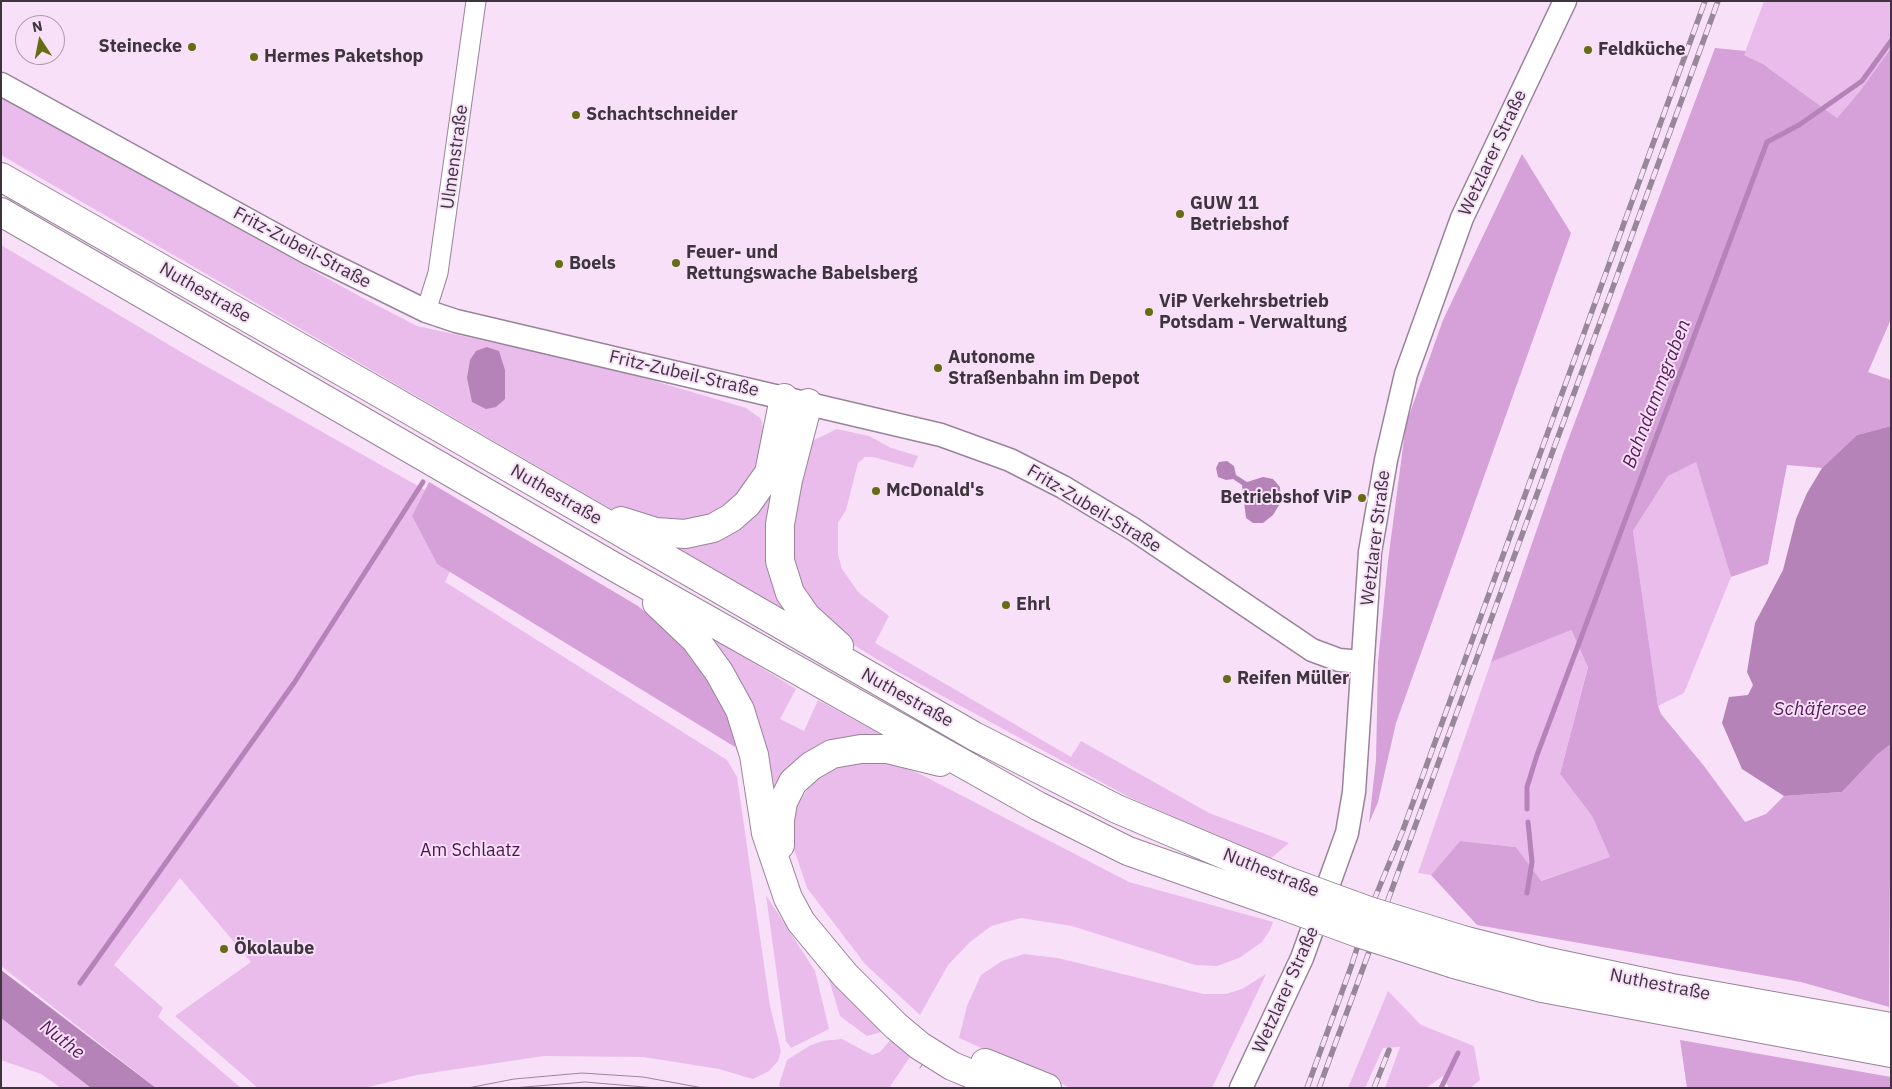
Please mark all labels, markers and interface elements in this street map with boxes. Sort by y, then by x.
north arrow [15,15,65,65]
text: N [31,16,44,36]
place label: Steinecke [99,36,182,58]
place label: Feldküche [1598,39,1686,61]
marker: Steinecke [186,41,198,53]
marker: Feldküche [1582,44,1594,56]
place label: Hermes Paketshop [264,46,424,68]
marker: Hermes Paketshop [248,51,260,63]
street label: Wetzlarer Straße [1454,87,1532,219]
street label: Ulmenstraße [437,103,473,211]
place label: Schachtschneider [586,104,738,126]
marker: Schachtschneider [570,109,582,121]
place label: GUW 11 Betriebshof [1190,193,1289,235]
street label: Fritz-Zubeil-Straße [229,203,375,293]
marker: GUW 11 Betriebshof [1174,208,1186,220]
place label: Feuer- und Rettungswache Babelsberg [686,242,917,284]
place label: Boels [569,253,616,275]
marker: Feuer- und Rettungswache Babelsberg [670,257,682,269]
street label: Nuthestraße [155,258,255,328]
marker: Boels [553,258,565,270]
place label: ViP Verkehrsbetrieb Potsdam - Verwaltung [1159,291,1347,334]
marker: ViP Verkehrsbetrieb Potsdam - Verwaltung [1143,306,1155,318]
water label: Bahndammgraben [1618,316,1696,472]
street label: Fritz-Zubeil-Straße [607,346,761,402]
place label: Autonome Straßenbahn im Depot [948,347,1140,389]
marker: Autonome Straßenbahn im Depot [932,362,944,374]
street label: Nuthestraße [506,460,606,530]
street label: Fritz-Zubeil-Straße [1023,460,1165,558]
street label: Wetzlarer Straße [1357,469,1395,607]
place label: McDonald's [886,480,984,502]
marker: McDonald's [870,485,882,497]
place label: Betriebshof ViP [1220,487,1352,509]
marker: Betriebshof ViP [1356,492,1368,504]
place label: Ehrl [1016,594,1050,616]
marker: Ehrl [1000,599,1012,611]
street label: Nuthestraße [857,664,957,732]
place label: Reifen Müller [1237,668,1349,690]
marker: Reifen Müller [1221,673,1233,685]
water label: Schäfersee [1774,699,1866,721]
park label: Am Schlaatz [420,840,520,862]
street label: Nuthestraße [1220,844,1322,902]
street label: Wetzlarer Straße [1248,923,1324,1057]
place label: Ökolaube [234,938,314,960]
marker: Ökolaube [218,943,230,955]
street label: Nuthestraße [1608,965,1712,1005]
water label: Nuthe [35,1016,89,1064]

